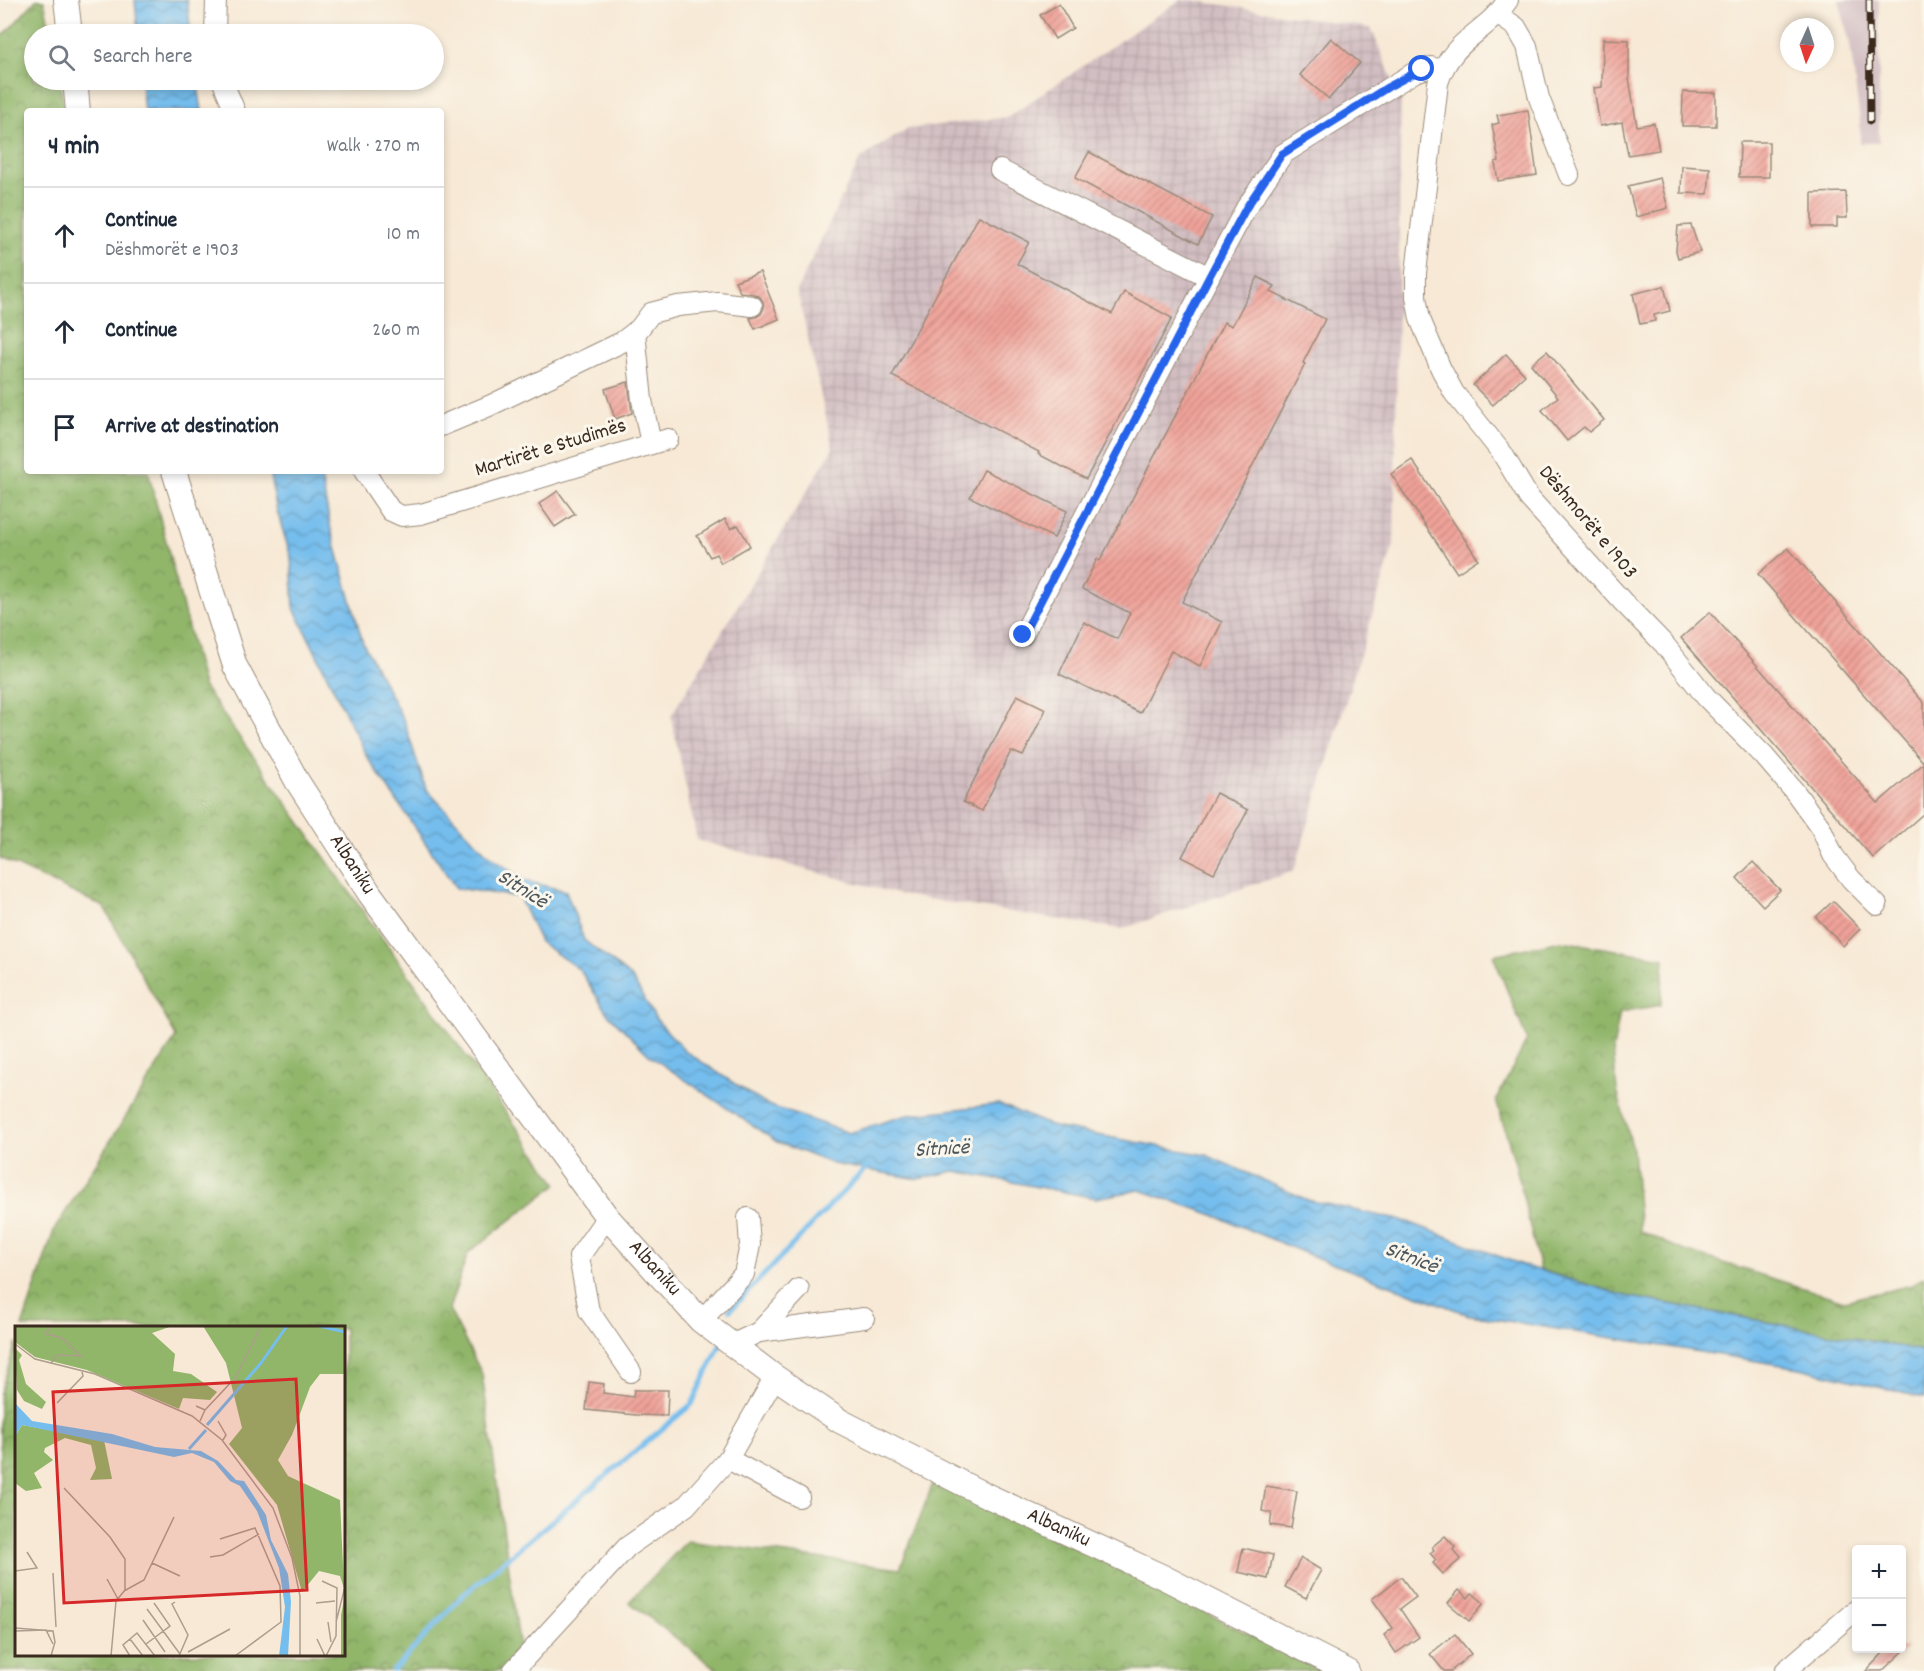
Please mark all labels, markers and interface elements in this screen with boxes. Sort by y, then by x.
north arrow [1780,18,1834,72]
search box [24,24,444,90]
icon: search [45,41,78,74]
text: Search here [93,42,192,73]
route start [1408,55,1434,81]
text: 4 min [48,129,99,166]
text: Walk · 270 m [327,133,420,161]
text: Continue [105,206,177,237]
icon: ahead [48,219,81,252]
text: 10 m [386,221,420,249]
text: Dëshmorët e 1903 [105,237,239,265]
icon: ahead [48,315,81,348]
text: Continue [105,316,177,347]
text: 260 m [372,317,420,345]
icon: arrive [48,411,81,444]
text: Arrive at destination [105,412,279,443]
street label: Martirët e Studimës [472,412,630,486]
street label: Dëshmorët e 1903 [1530,460,1644,586]
route end [1009,621,1035,647]
street label: Albaniku [321,829,382,901]
water label: Sitnicë [491,862,555,918]
water label: Sitnicë [914,1133,971,1167]
street label: Albaniku [620,1234,687,1304]
water label: Sitnicë [1380,1235,1443,1284]
inset map [15,1326,345,1656]
street label: Albaniku [1022,1501,1095,1556]
map controls [1852,1545,1906,1653]
button: + [1852,1545,1906,1599]
button: − [1852,1599,1906,1653]

